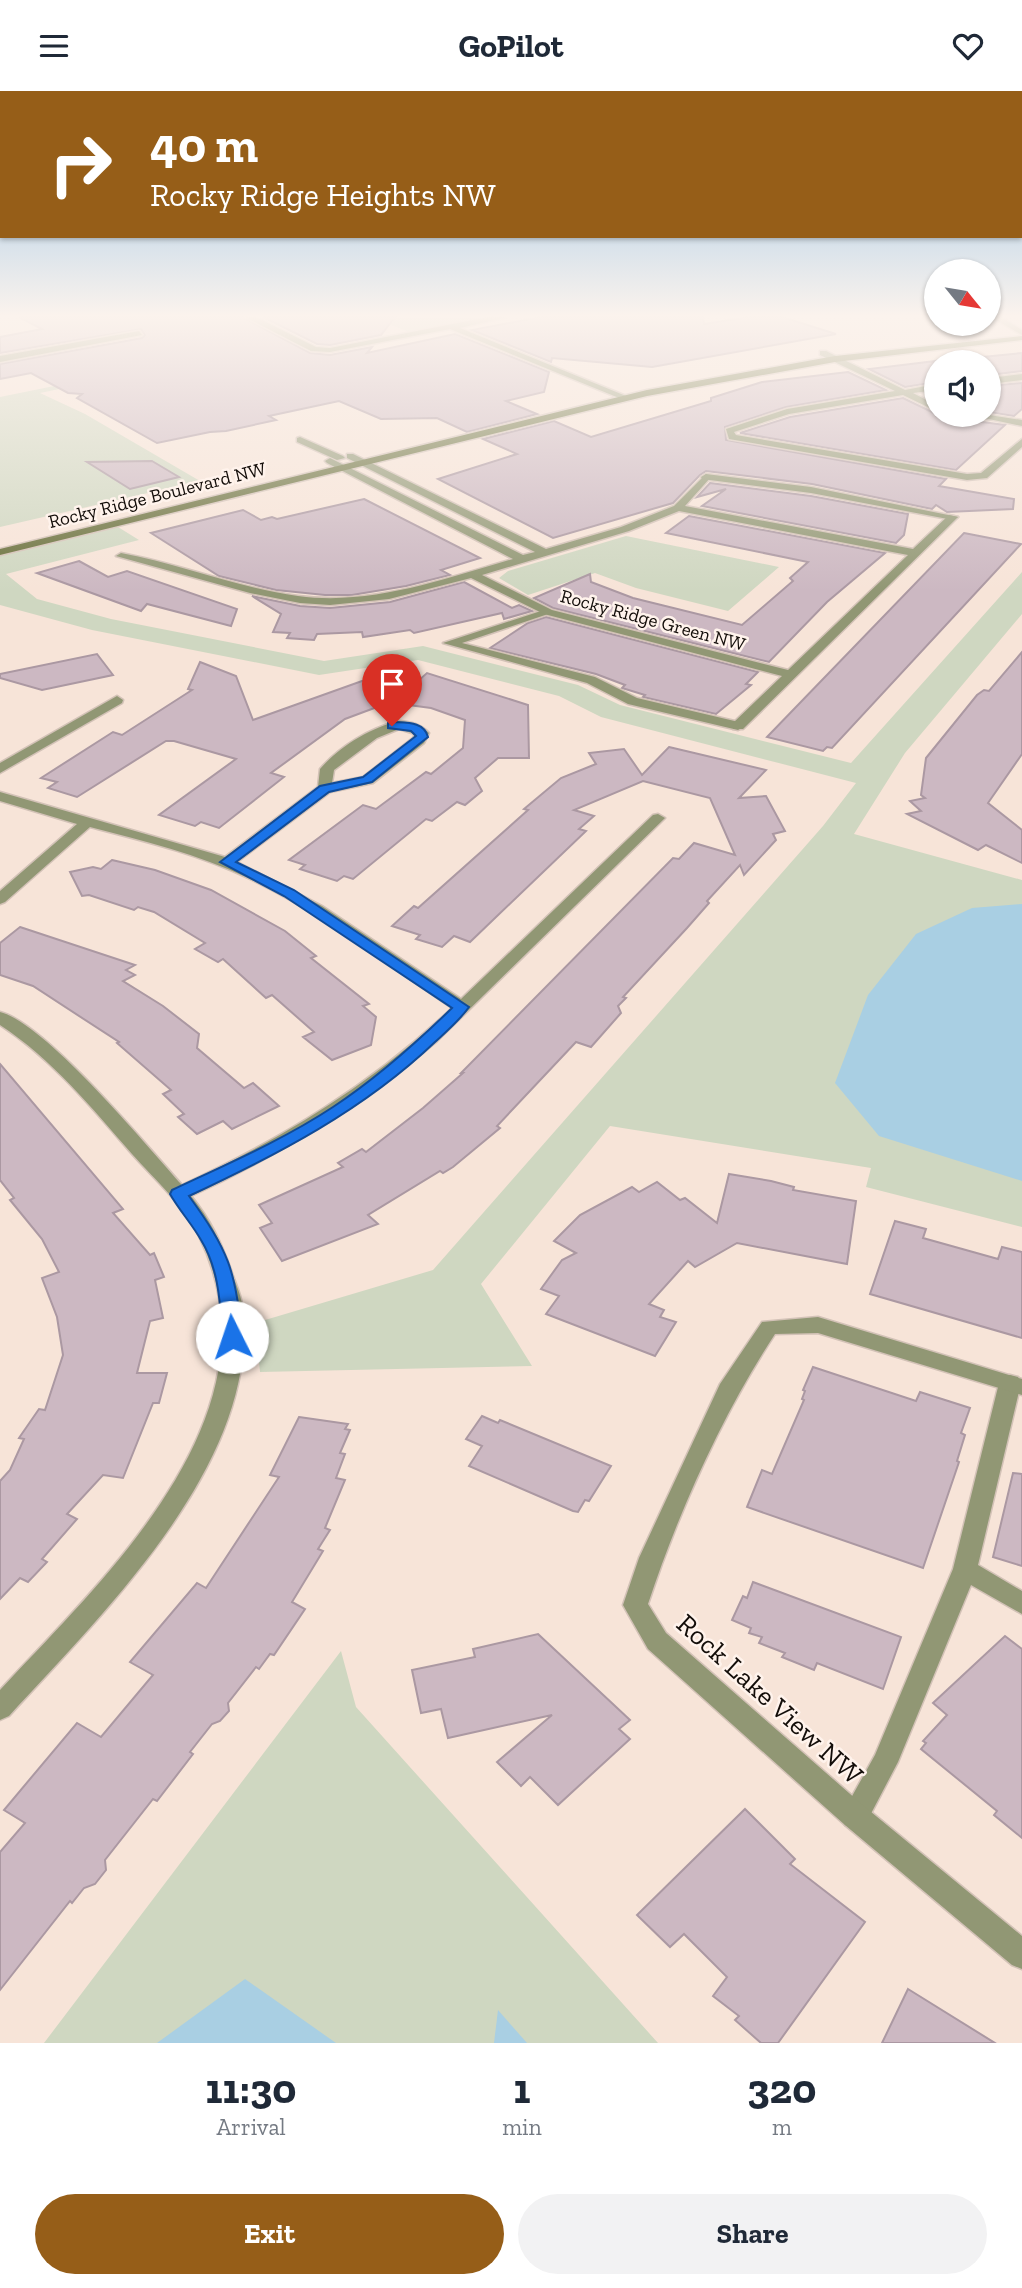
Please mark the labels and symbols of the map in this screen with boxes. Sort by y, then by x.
north arrow [924,259,1001,336]
street label: Rocky Ridge Boulevard NW [46,457,268,533]
street label: Rocky Ridge Green NW [558,584,748,656]
pin [362,654,422,726]
position arrow [195,1300,269,1374]
street label: Rock Lake View NW [670,1607,870,1792]

